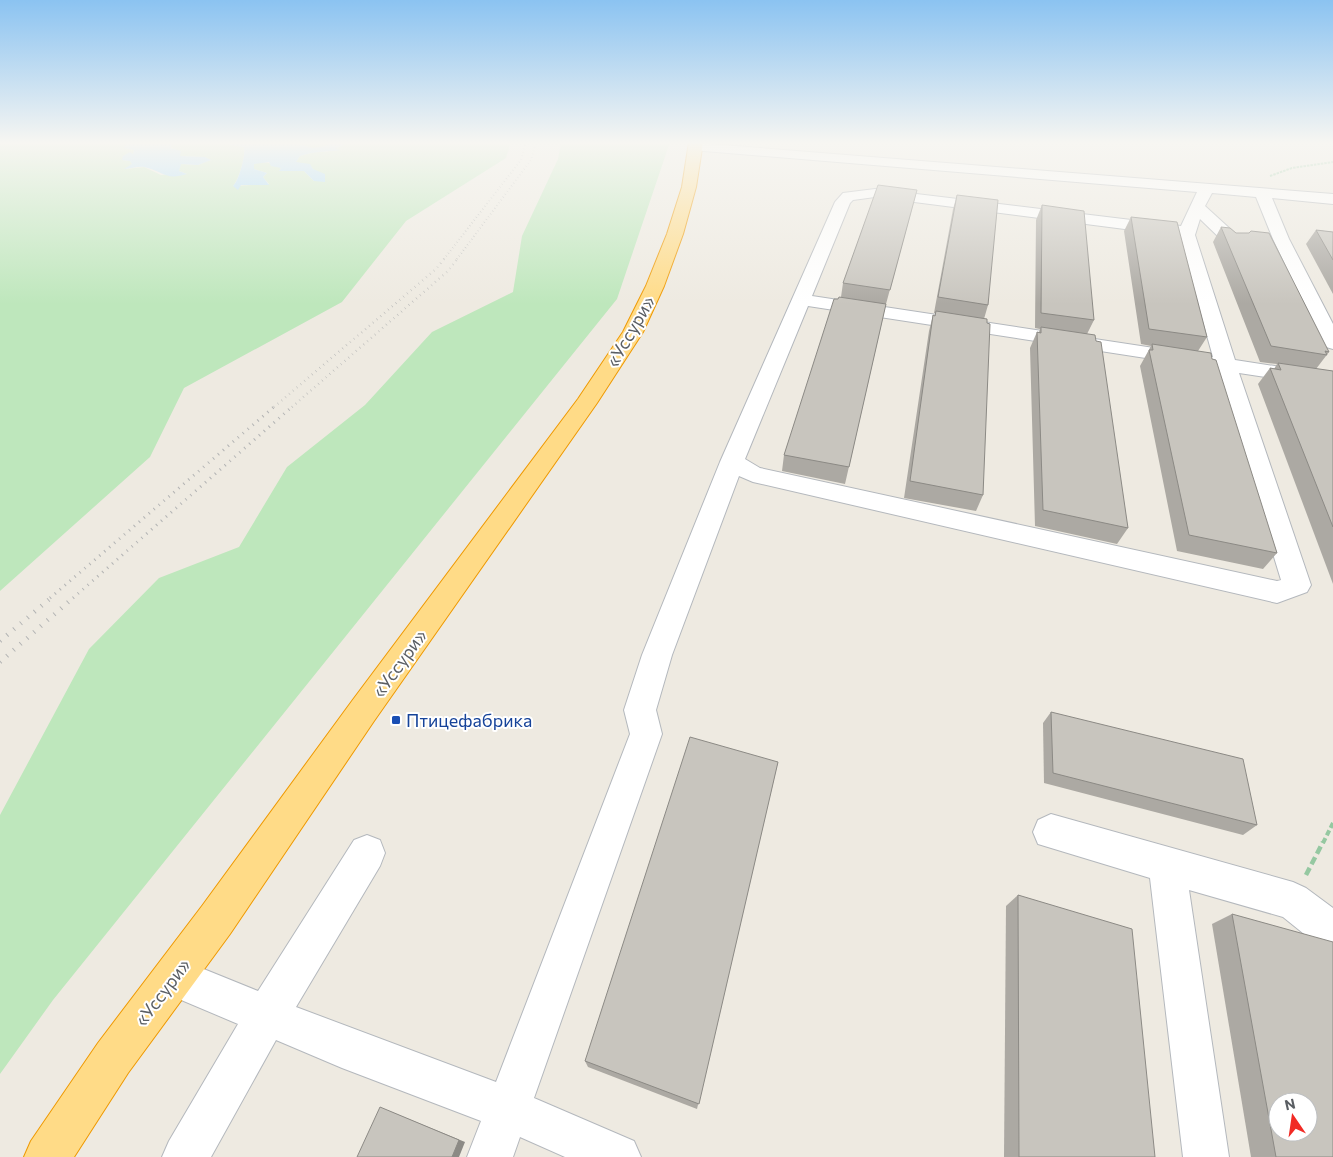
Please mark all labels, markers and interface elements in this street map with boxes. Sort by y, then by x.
street label: «Уссури» [601,292,659,370]
street label: «Уссури» [367,625,431,701]
place label: Птицефабрика [406,709,532,731]
marker: Птицефабрика [390,714,402,726]
street label: «Уссури» [130,954,194,1030]
north arrow [1268,1092,1318,1142]
text: N [1283,1094,1297,1113]

